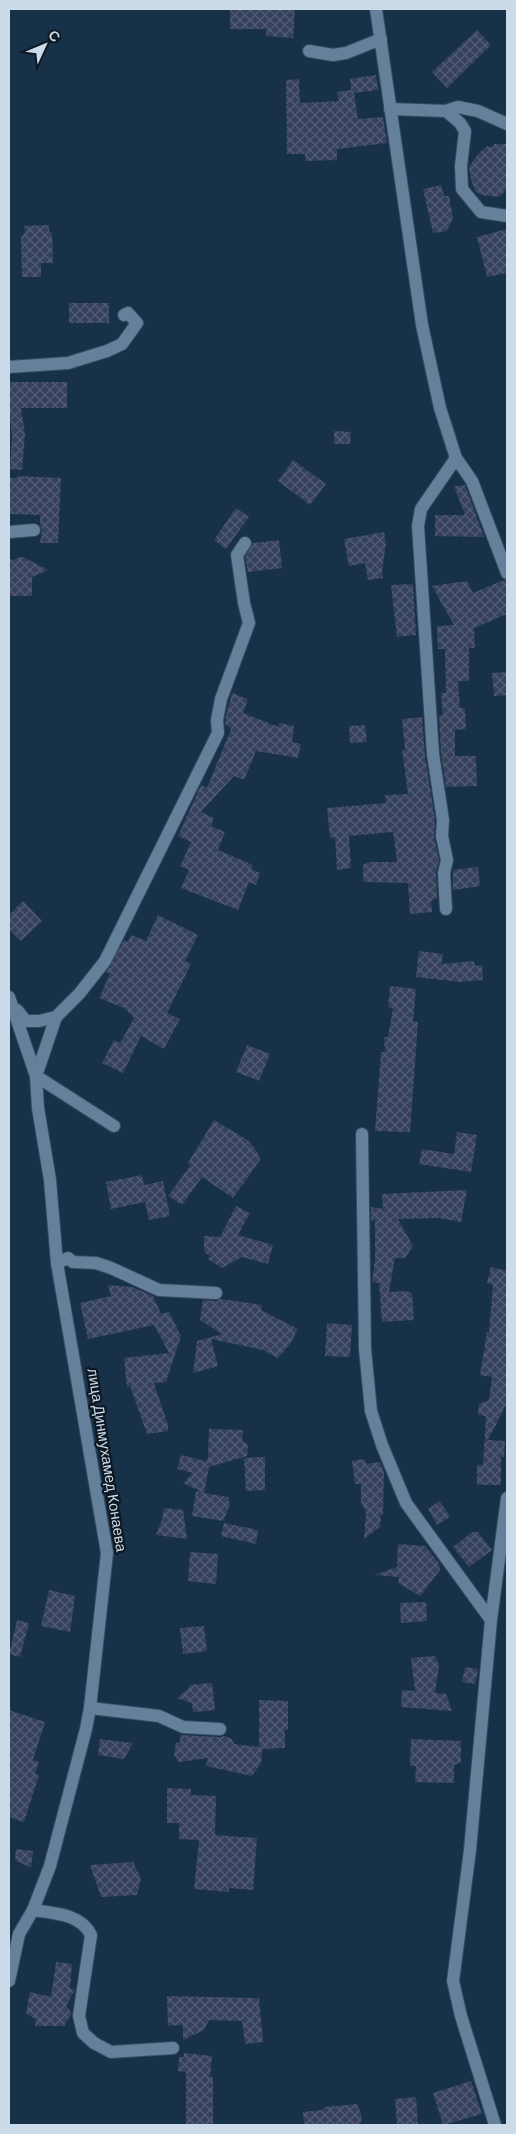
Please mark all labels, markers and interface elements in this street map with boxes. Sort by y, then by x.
north arrow [20,20,70,70]
text: С [45,26,64,45]
street label: лица Динмухамед Конаева [85,1367,132,1554]

